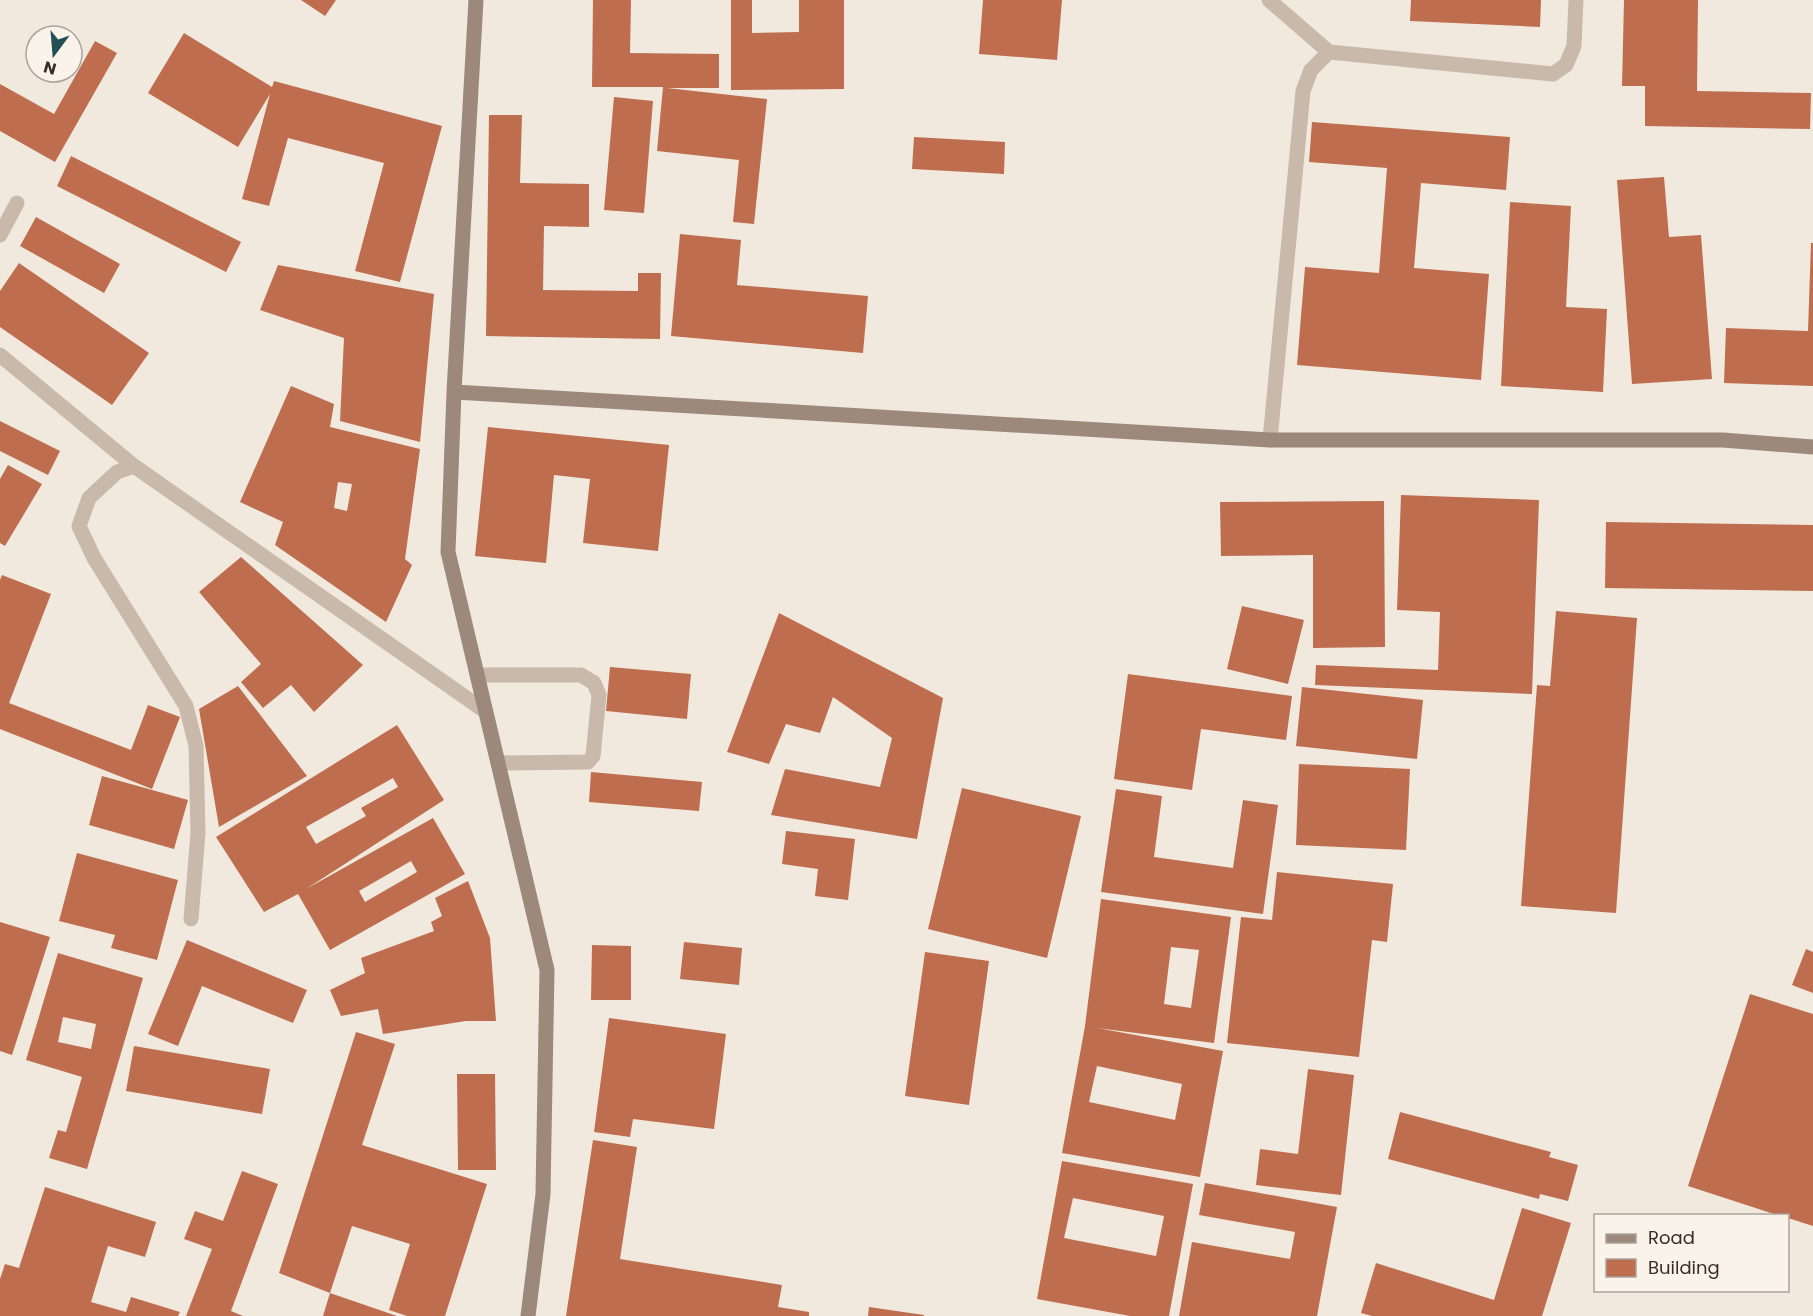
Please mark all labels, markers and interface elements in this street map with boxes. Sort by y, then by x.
north arrow [24,24,84,84]
text: N [41,55,59,81]
legend [1594,1214,1789,1292]
text: Road [1648,1225,1695,1250]
text: Building [1648,1255,1720,1280]

